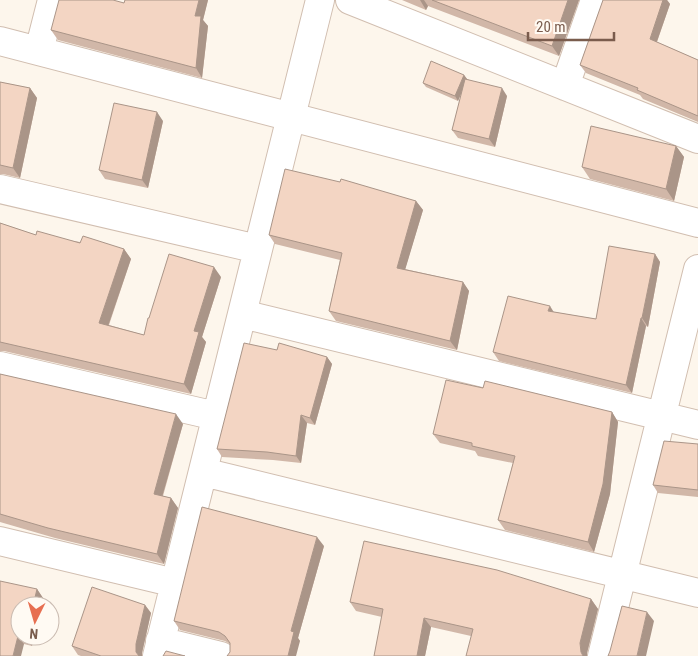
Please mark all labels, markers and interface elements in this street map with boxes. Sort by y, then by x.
scale bar [528,10,614,42]
text: 20 m [536,18,566,36]
north arrow [10,596,60,646]
text: N [29,626,39,642]

